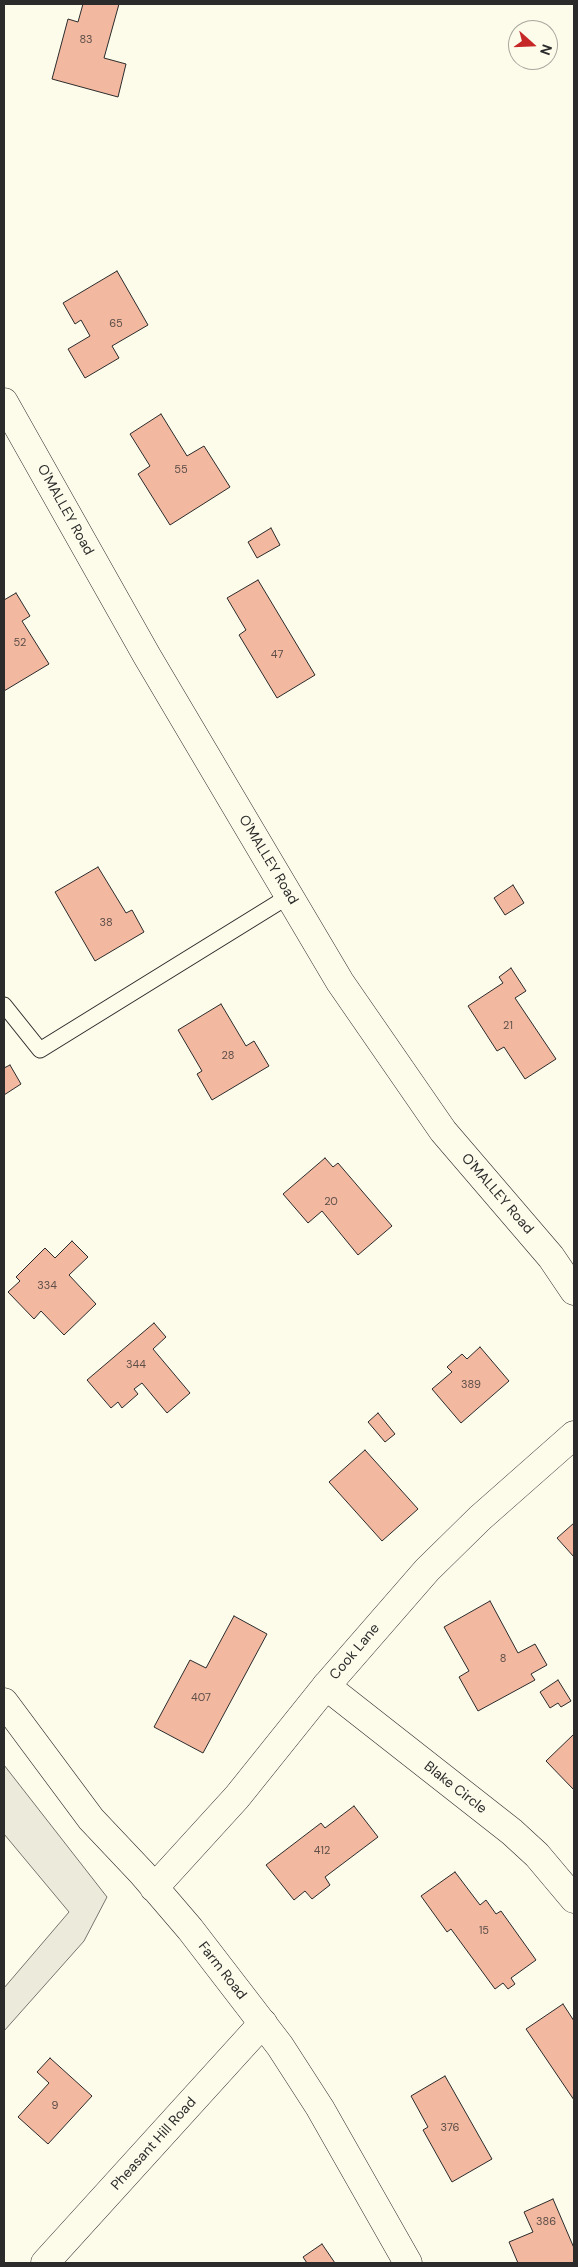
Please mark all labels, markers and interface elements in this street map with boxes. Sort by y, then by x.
north arrow [508,20,558,70]
house number: 83 [79,33,93,47]
text: N [536,42,556,58]
house number: 65 [109,317,123,331]
street label: O'MALLEY Road [33,462,97,558]
house number: 55 [174,463,188,477]
house number: 52 [14,636,26,650]
house number: 47 [271,648,283,662]
street label: O'MALLEY Road [235,812,301,908]
house number: 38 [99,916,113,930]
house number: 21 [503,1019,513,1033]
house number: 28 [222,1049,234,1063]
street label: O'MALLEY Road [457,1150,537,1238]
house number: 20 [324,1195,338,1209]
house number: 334 [37,1279,57,1293]
house number: 344 [126,1358,146,1372]
house number: 389 [461,1378,481,1392]
street label: Cook Lane [327,1620,383,1684]
house number: 8 [500,1652,506,1666]
house number: 407 [191,1691,211,1705]
street label: Blake Circle [420,1758,490,1818]
house number: 412 [314,1844,330,1858]
house number: 15 [479,1924,489,1938]
street label: Farm Road [194,1939,250,2003]
street label: Pheasant Hill Road [108,2094,200,2194]
house number: 9 [52,2099,58,2113]
house number: 376 [441,2121,459,2135]
house number: 386 [536,2215,556,2229]

